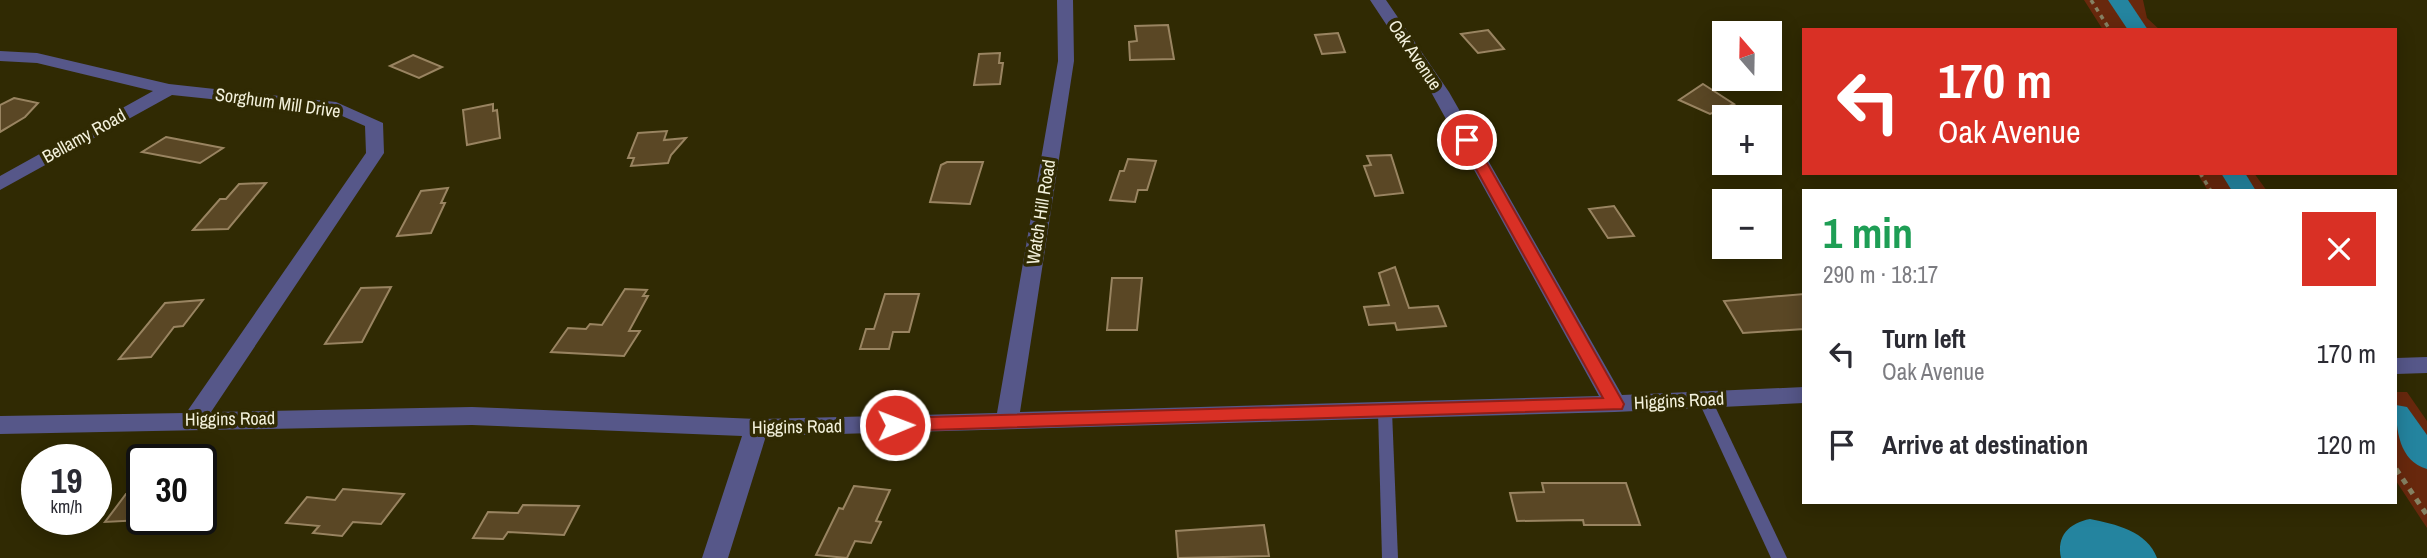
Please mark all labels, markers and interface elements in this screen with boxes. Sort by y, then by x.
street label: Oak Avenue [1383,14,1448,95]
north arrow [1712,21,1782,91]
map controls [1712,21,1782,259]
text: 170 m [1938,47,2052,113]
icon: left [1823,56,1914,147]
street label: Sorghum Mill Drive [214,81,342,124]
street label: Bellamy Road [38,102,130,169]
button: + [1712,105,1782,175]
pin [1437,110,1497,170]
text: Oak Avenue [1938,110,2081,153]
icon: arrive [1448,121,1486,159]
street label: Watch Hill Road [1020,158,1061,266]
button: − [1712,189,1782,259]
text: 1 min [1823,205,1913,261]
button: close [2302,212,2376,286]
text: 290 m · 18:17 [1823,259,1938,290]
text: Turn left [1882,321,1966,356]
icon: left [1823,335,1861,373]
text: 170 m [2317,336,2376,371]
text: Oak Avenue [1882,356,1984,387]
street label: Higgins Road [1633,386,1725,415]
position arrow [858,388,932,462]
street label: Higgins Road [185,405,275,432]
street label: Higgins Road [752,413,842,440]
icon: arrive [1823,426,1861,464]
text: Arrive at destination [1882,427,2088,462]
text: 120 m [2317,427,2376,462]
speed limit sign: 30 [126,444,217,535]
text: 19 [51,457,82,504]
text: km/h [51,494,83,519]

